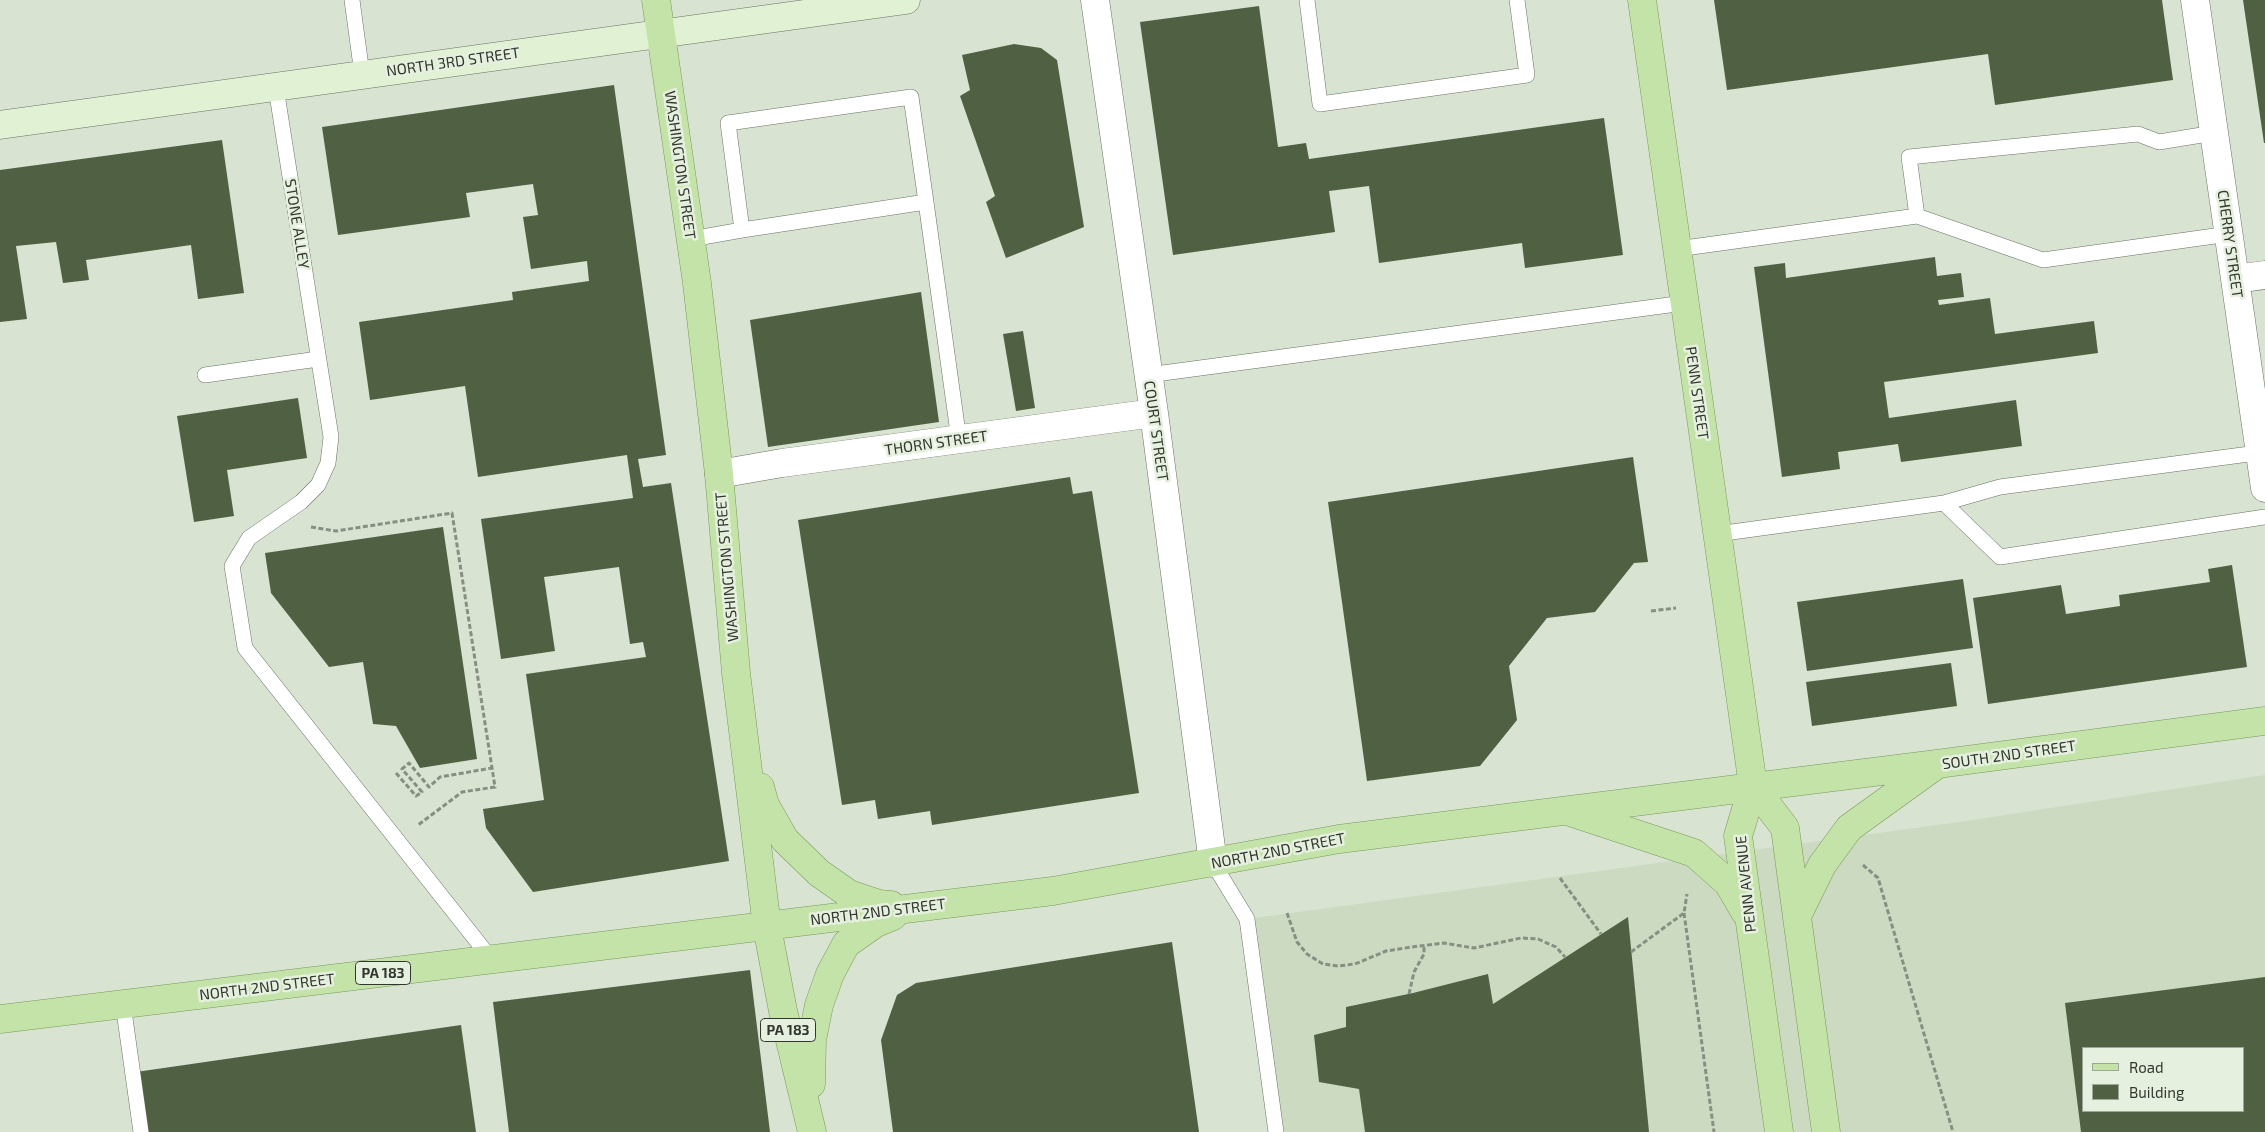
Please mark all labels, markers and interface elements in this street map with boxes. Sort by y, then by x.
street label: NORTH 3RD STREET [385,44,521,80]
street label: WASHINGTON STREET [661,90,699,240]
street label: STONE ALLEY [281,178,313,270]
street label: CHERRY STREET [2213,189,2247,299]
street label: PENN STREET [1682,345,1712,441]
street label: COURT STREET [1140,380,1172,482]
street label: THORN STREET [883,427,989,459]
street label: WASHINGTON STREET [712,492,742,642]
street label: SOUTH 2ND STREET [1941,737,2077,773]
street label: NORTH 2ND STREET [1210,829,1346,873]
street label: PENN AVENUE [1732,835,1760,933]
street label: NORTH 2ND STREET [809,895,947,929]
road number: PA 183 [356,961,410,984]
street label: NORTH 2ND STREET [198,970,336,1004]
road number: PA 183 [760,1018,816,1042]
legend [2082,1047,2245,1112]
text: Road [2129,1058,2164,1076]
text: Building [2129,1083,2184,1101]

